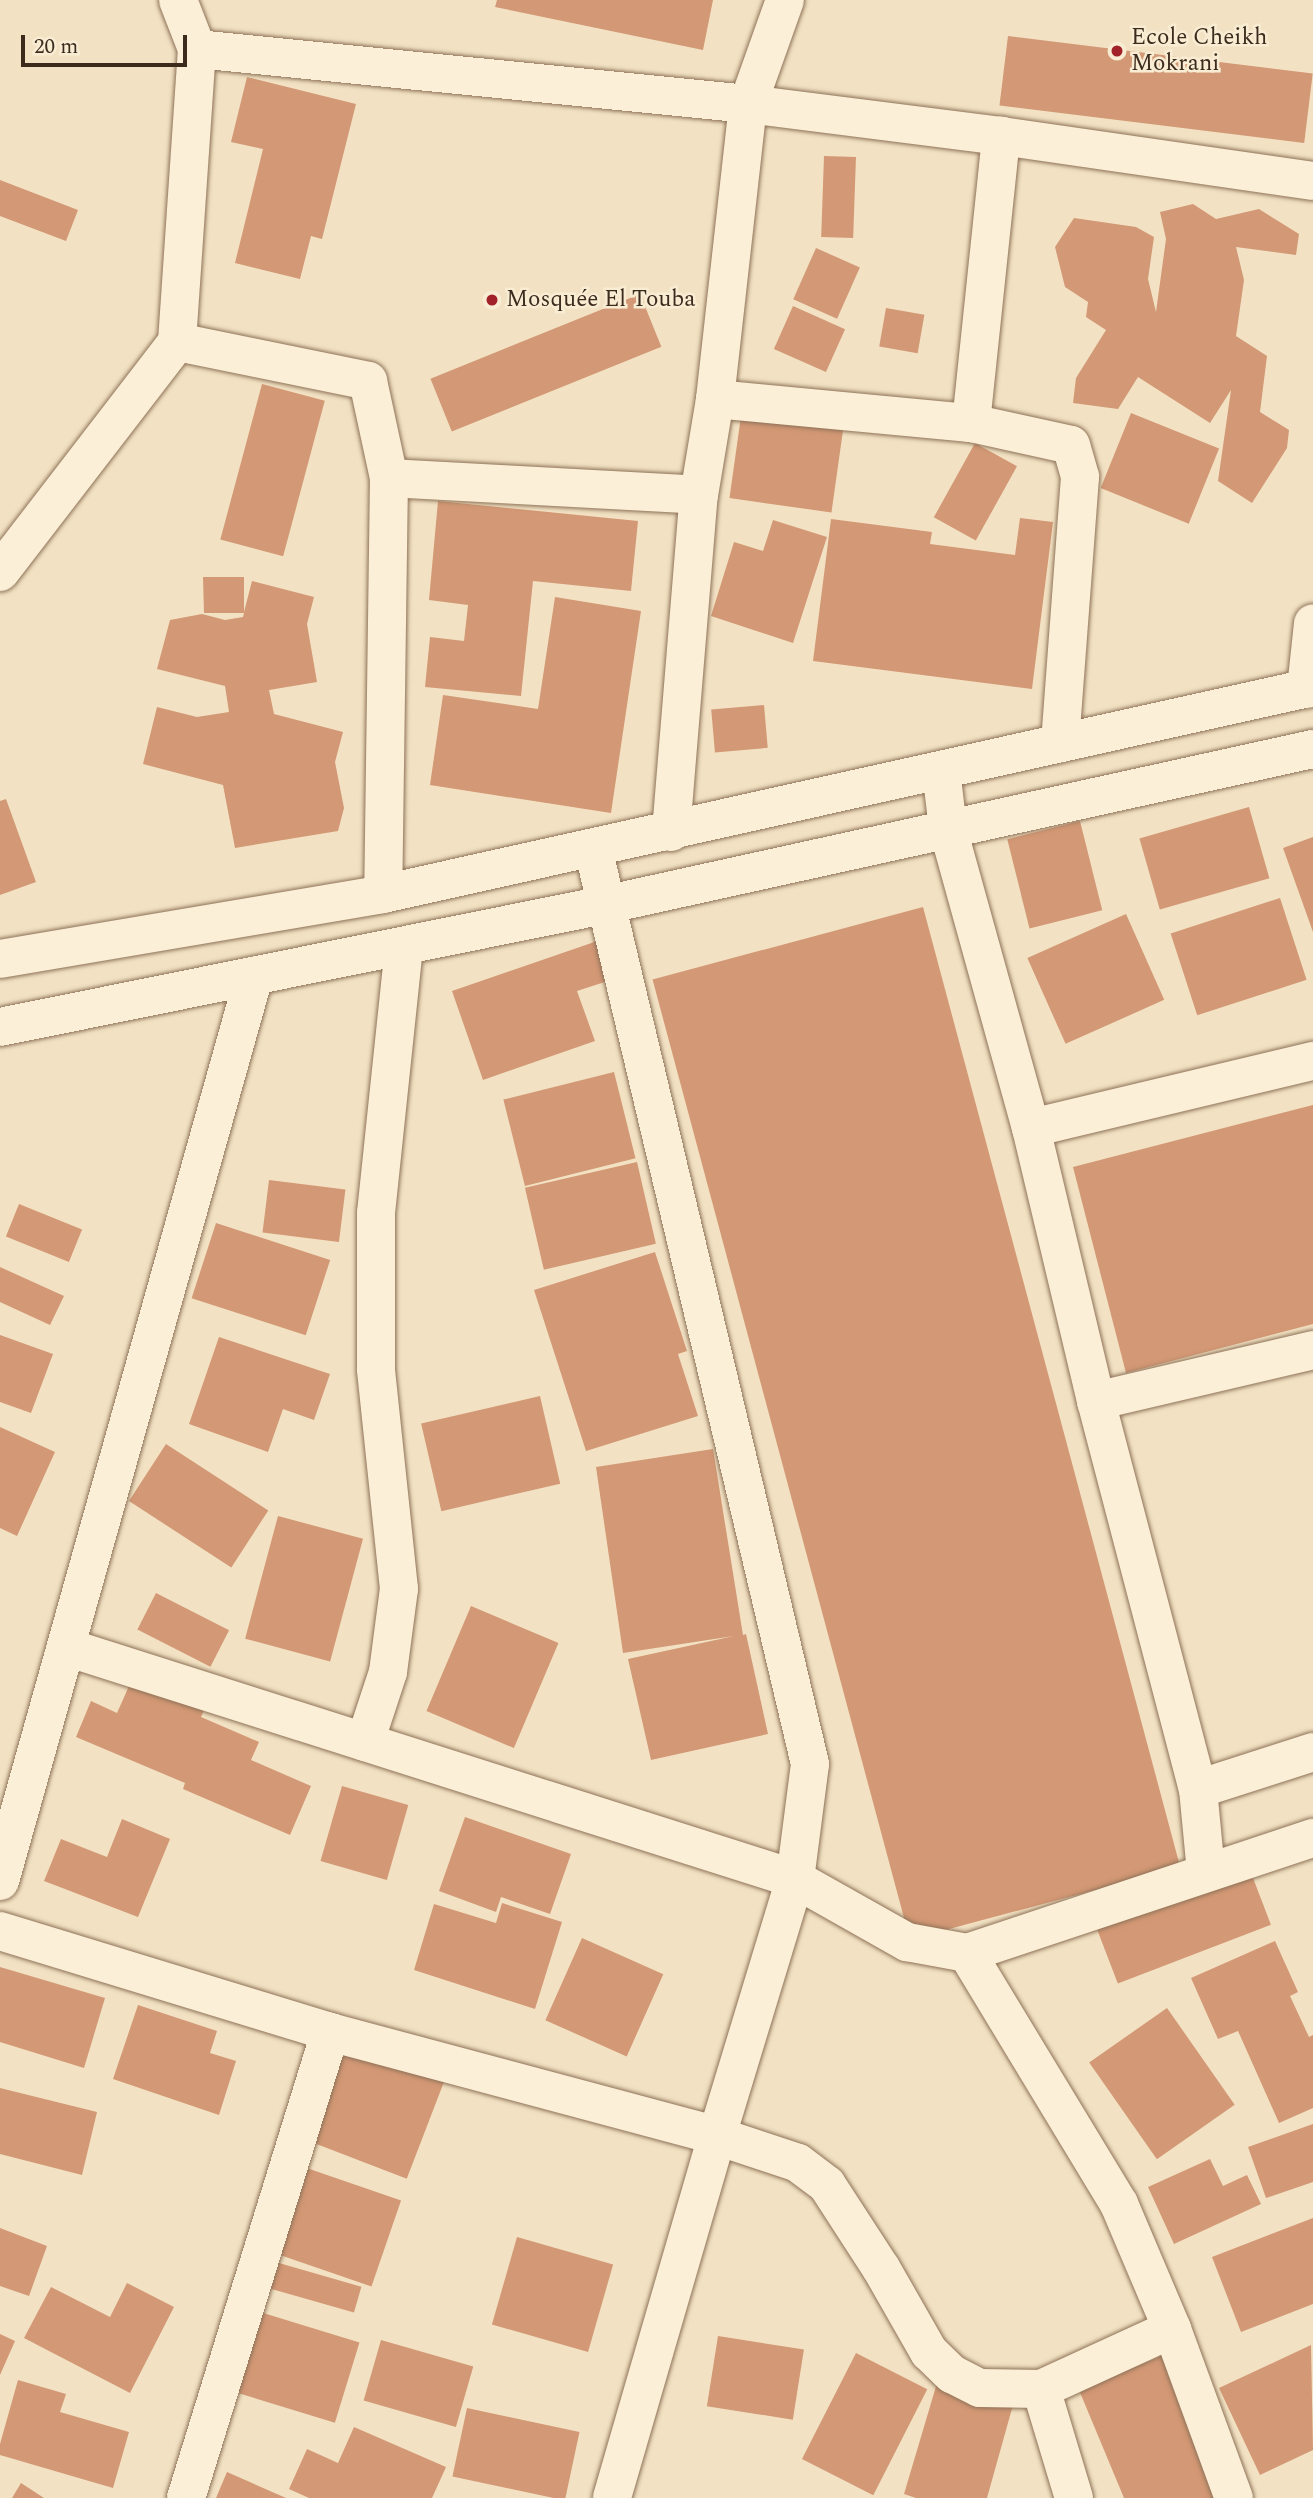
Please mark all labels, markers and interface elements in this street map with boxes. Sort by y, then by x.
scale bar [24,21,191,65]
place label: Ecole Cheikh Mokrani [1131,24,1267,78]
text: 20 m [34,31,78,63]
marker: Ecole Cheikh Mokrani [1109,43,1125,59]
place label: Mosquée El Touba [506,286,696,314]
marker: Mosquée El Touba [484,292,500,308]

